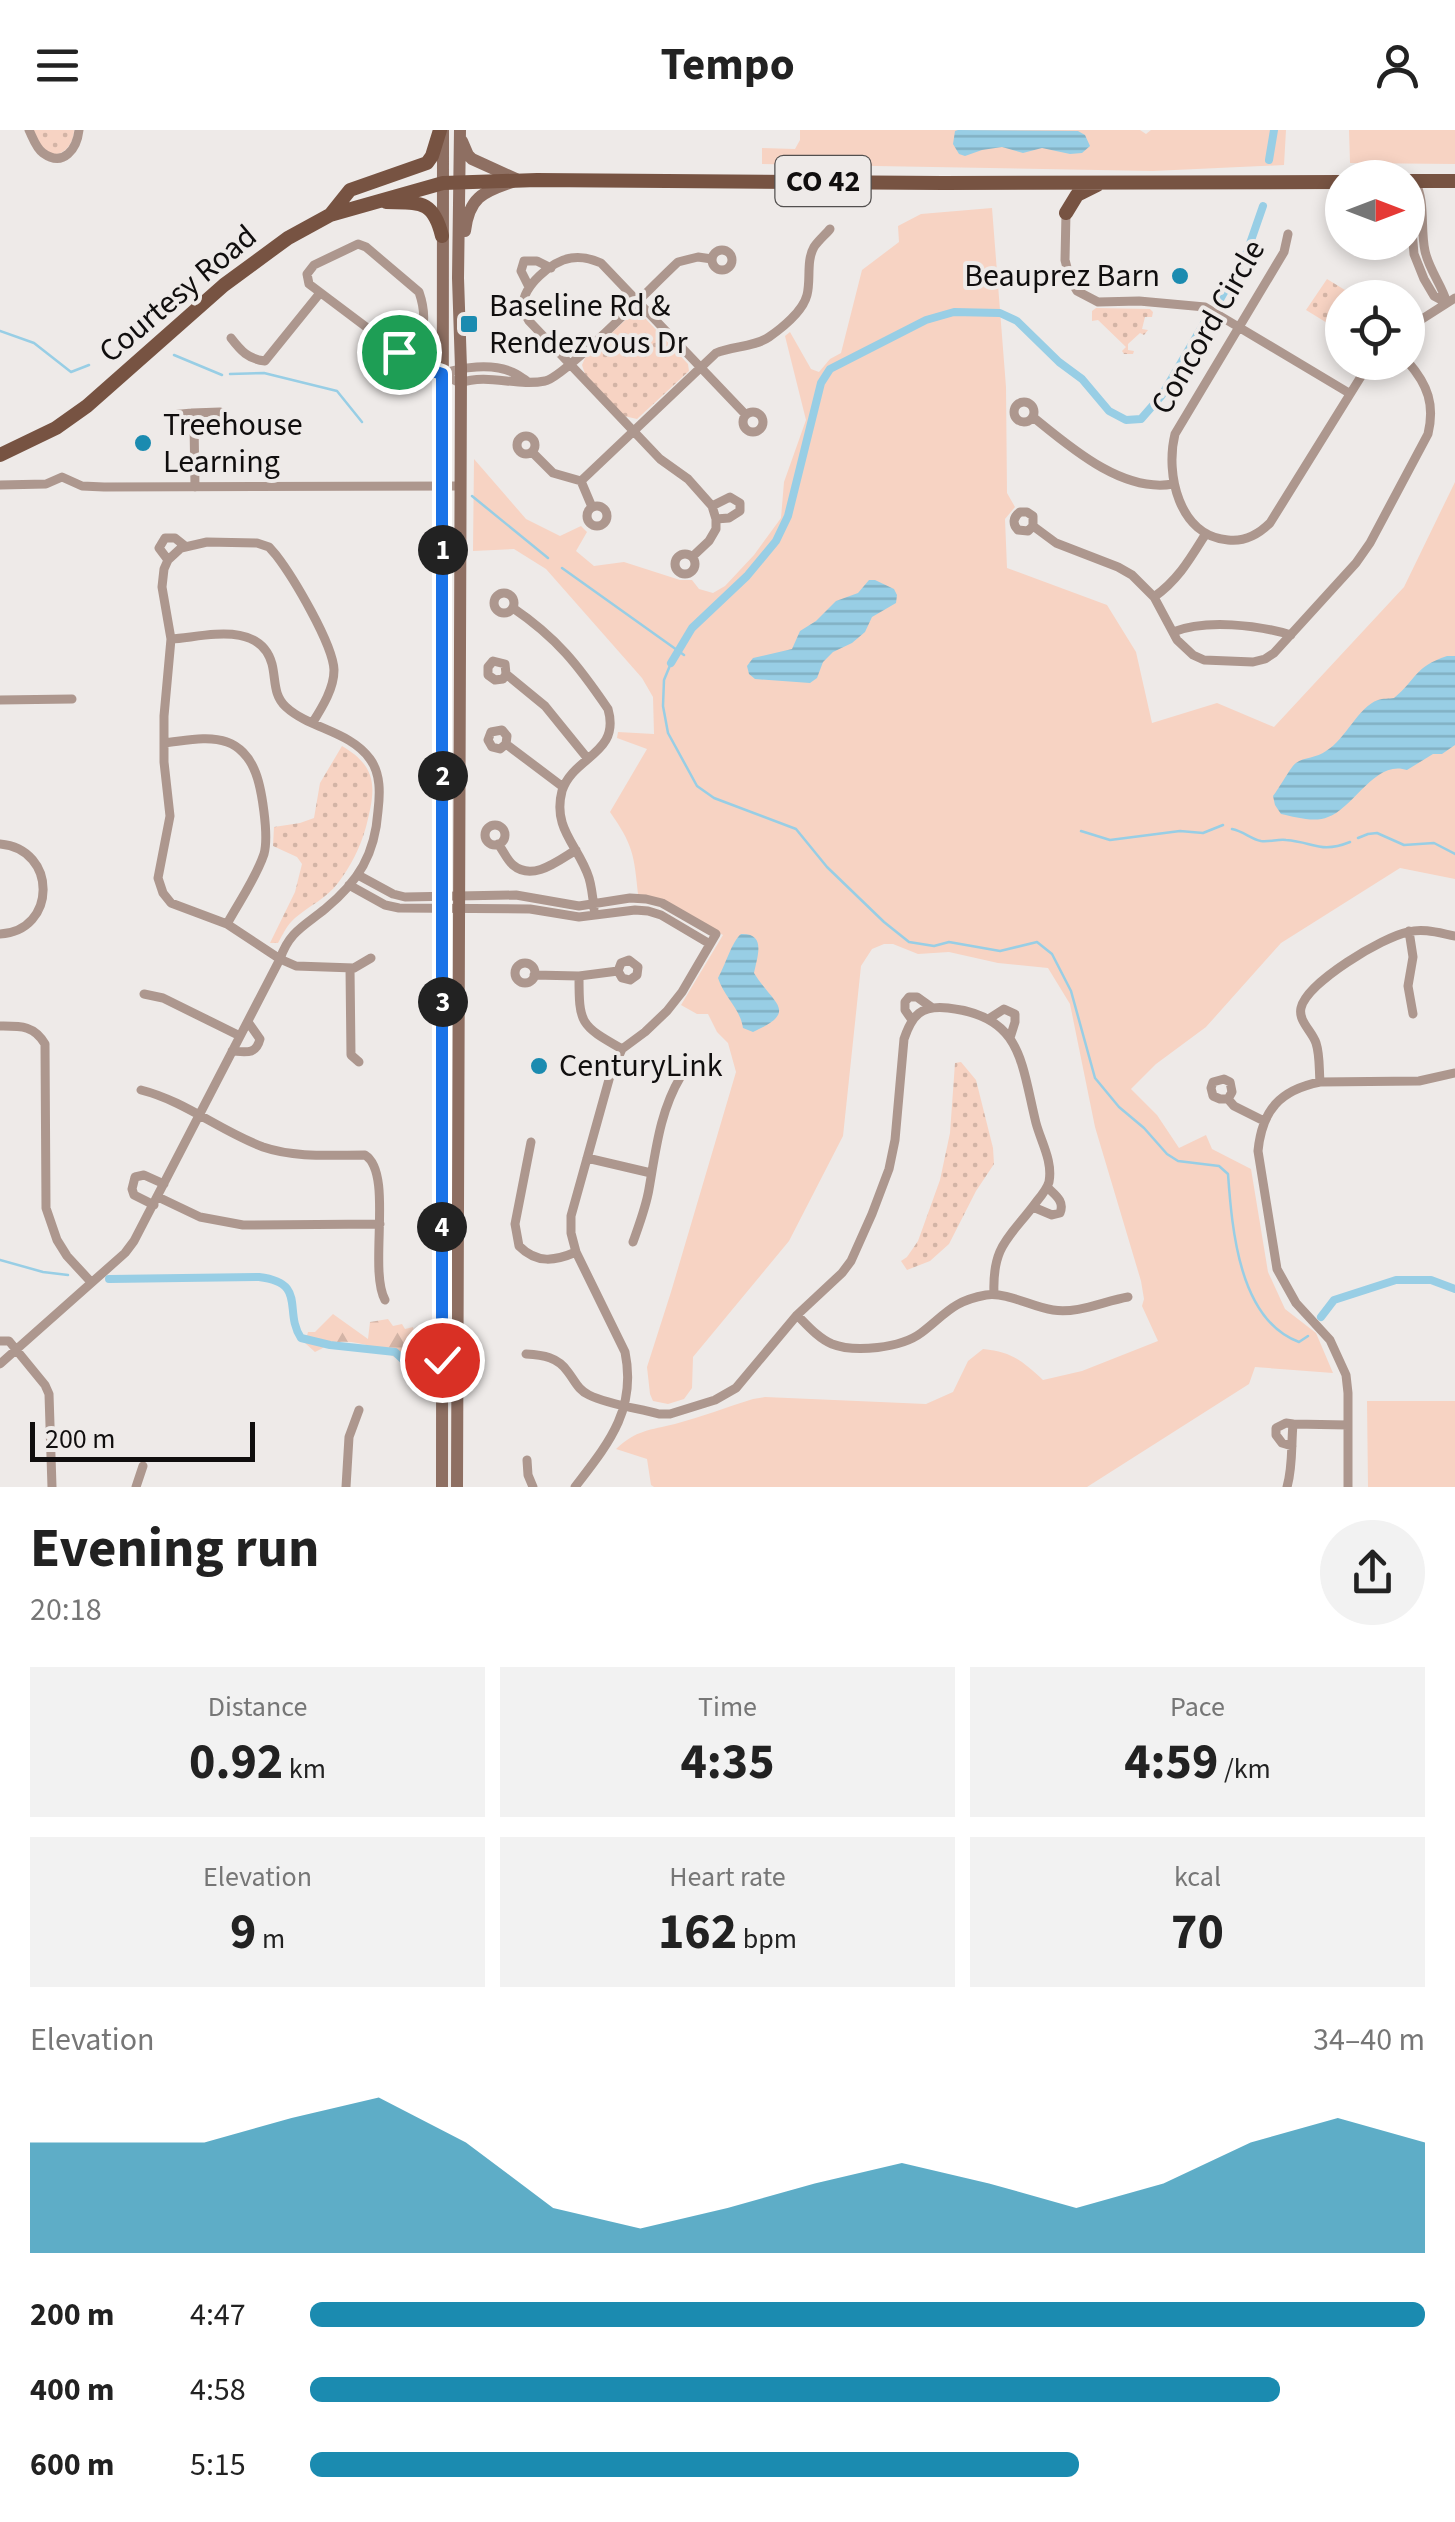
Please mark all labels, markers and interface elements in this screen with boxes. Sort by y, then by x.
text: Tempo [660,33,795,97]
icon: menu [30,38,85,93]
icon: person [1370,38,1425,93]
road number: CO 42 [776,156,870,206]
north arrow [1325,160,1425,260]
map controls [1325,160,1425,380]
street label: Courtesy Road [89,214,267,374]
street label: Concord Circle [1139,231,1277,423]
place label: Beauprez Barn [964,253,1160,299]
marker: Beauprez Barn [1169,265,1191,287]
button: locate [1325,280,1425,380]
place label: Baseline Rd & Rendezvous Dr [489,283,688,366]
pin [357,310,442,395]
marker: Baseline Rd & Rendezvous Dr [458,313,480,335]
icon: arrive [372,325,427,380]
place label: Treehouse Learning [163,402,303,485]
marker: Treehouse Learning [132,432,154,454]
pin: 1 [418,525,468,575]
text: 1 [436,530,450,570]
pin: 2 [418,751,468,801]
text: 2 [436,756,450,796]
pin: 3 [418,977,468,1027]
text: 3 [436,982,450,1022]
place label: CenturyLink [559,1043,723,1089]
marker: CenturyLink [528,1055,550,1077]
pin: 4 [417,1202,467,1252]
text: 4 [435,1207,449,1247]
pin [400,1318,485,1403]
icon: check [415,1333,470,1388]
scale bar [30,1417,255,1462]
text: 200 m [45,1419,116,1459]
text: Evening run [30,1510,319,1588]
button: share [1320,1520,1425,1625]
text: 20:18 [30,1587,102,1633]
text: Distance [208,1687,307,1727]
text: Time [698,1687,757,1727]
text: Pace [1170,1687,1225,1727]
text: 0.92 [189,1727,283,1798]
text: 4:35 [680,1727,775,1798]
text: 4:59 [1124,1727,1218,1798]
text: km [283,1749,326,1789]
text: /km [1218,1749,1271,1789]
text: Elevation [203,1857,312,1897]
text: Heart rate [669,1857,786,1897]
text: kcal [1174,1857,1221,1897]
text: 9 [230,1897,256,1968]
text: 162 [658,1897,737,1968]
text: 70 [1171,1897,1224,1968]
text: m [256,1919,285,1959]
text: bpm [737,1919,797,1959]
text: Elevation [30,2017,155,2063]
text: 34–40 m [1313,2017,1425,2063]
text: 200 m [30,2292,115,2338]
text: 4:47 [190,2292,246,2338]
text: 400 m [30,2367,115,2413]
text: 4:58 [190,2367,246,2413]
text: 600 m [30,2442,115,2488]
text: 5:15 [190,2442,246,2488]

